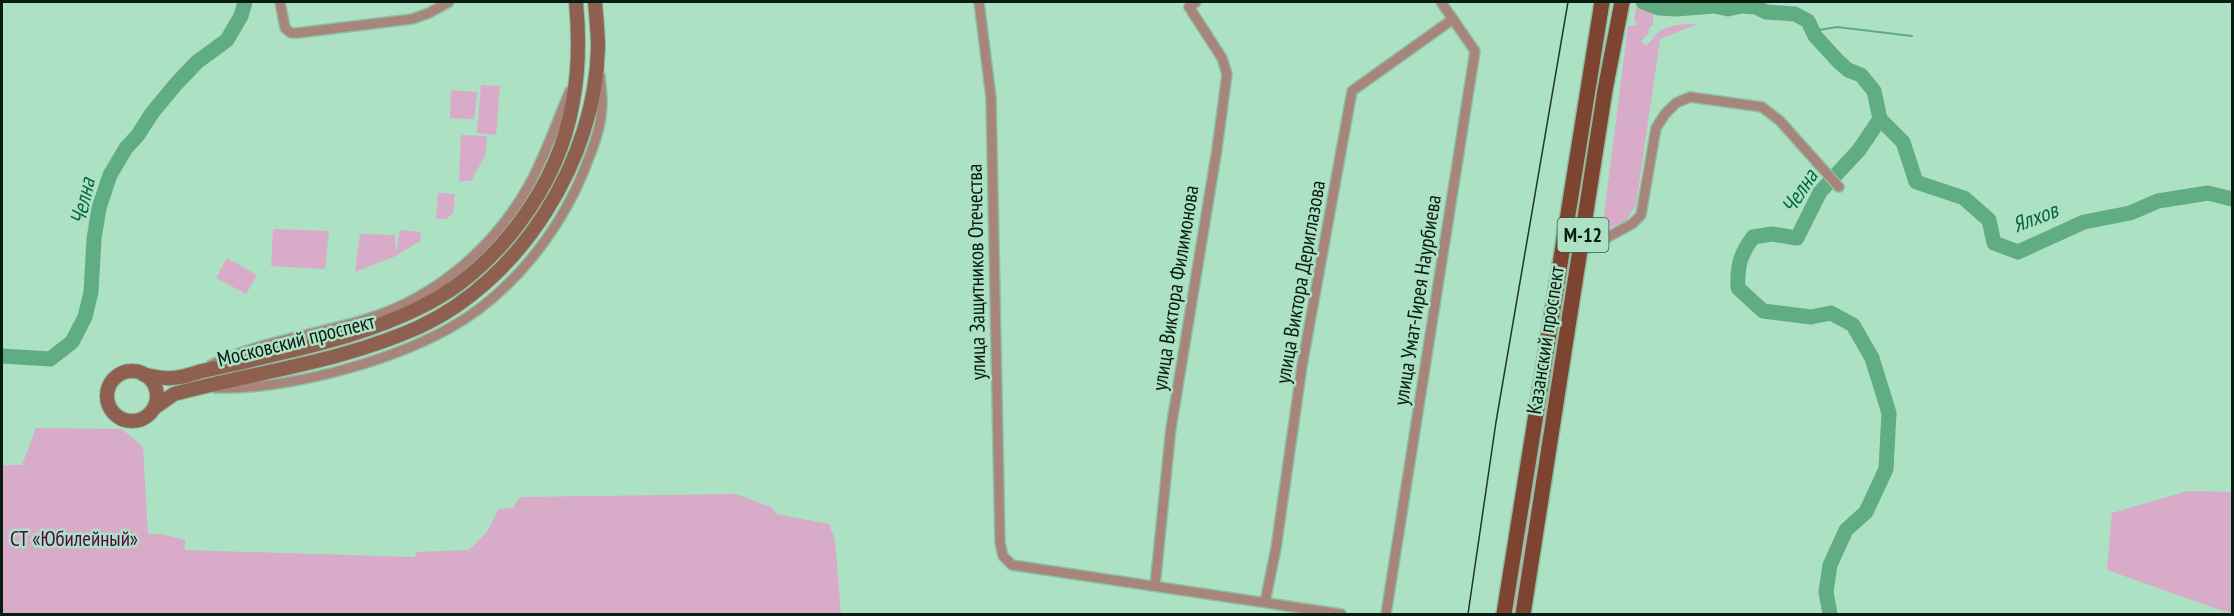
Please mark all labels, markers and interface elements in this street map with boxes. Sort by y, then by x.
water label: Челна [1775,163,1824,218]
street label: улица Защитников Отечества [961,164,991,380]
water label: Челна [63,174,101,227]
street label: улица Виктора Дериглазова [1269,178,1331,386]
street label: улица Виктора Филимонова [1145,183,1205,393]
street label: улица Умат-Гирея Наурбиева [1387,193,1447,407]
water label: Ялхов [2008,195,2064,238]
road number: М-12 [1558,218,1608,252]
street label: Казанский проспект [1520,264,1570,416]
street label: Московский проспект [215,307,378,373]
park label: СТ «Юбилейный» [10,525,138,552]

